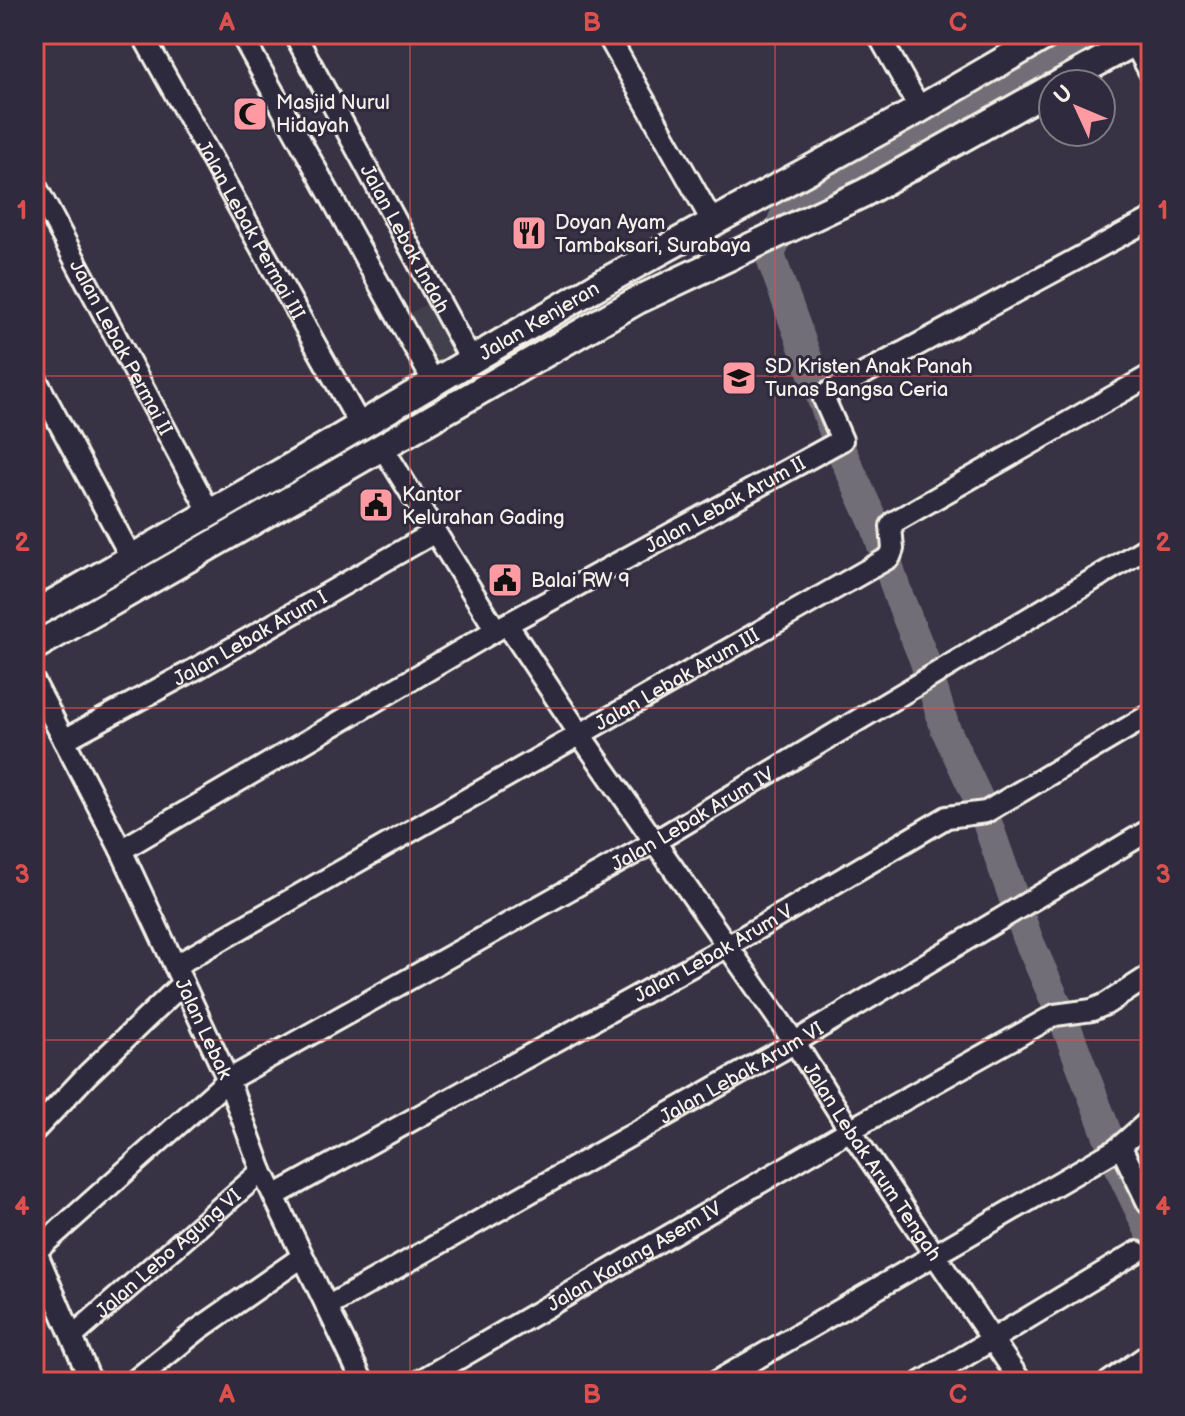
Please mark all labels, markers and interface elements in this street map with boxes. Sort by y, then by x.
text: A [218,8,235,39]
text: B [583,8,601,39]
text: C [949,8,967,39]
north arrow [1037,68,1117,148]
text: U [1049,80,1079,110]
place label: Masjid Nurul Hidayah [276,91,390,138]
mosque icon: Masjid Nurul Hidayah [231,95,269,133]
street label: Jalan Lebak Permai III [191,136,310,324]
street label: Jalan Lebak Indah [354,160,454,318]
text: 1 [17,196,27,227]
text: 1 [1158,196,1168,227]
place label: Doyan Ayam Tambaksari, Surabaya [555,211,751,258]
restaurant icon: Doyan Ayam Tambaksari, Surabaya [510,214,548,252]
street label: Jalan Lebak Permai II [64,256,177,440]
street label: Jalan Kenjeran [475,276,604,366]
place label: SD Kristen Anak Panah Tunas Bangsa Ceria [765,355,973,402]
school or university icon: SD Kristen Anak Panah Tunas Bangsa Ceria [720,359,758,397]
street label: Jalan Lebak Arum II [641,451,810,559]
place label: Kantor Kelurahan Gading [402,483,565,530]
public building icon: Kantor Kelurahan Gading [357,486,395,524]
text: 2 [14,528,30,559]
text: 2 [1155,528,1171,559]
public building icon: Balai RW 9 [486,561,524,599]
place label: Balai RW 9 [531,569,630,593]
street label: Jalan Lebak Arum I [169,585,331,692]
street label: Jalan Lebak Arum III [591,623,764,736]
street label: Jalan Lebak Arum IV [607,762,779,877]
text: 3 [14,860,30,891]
text: 3 [1155,860,1171,891]
street label: Jalan Lebak Arum V [630,899,798,1008]
street label: Jalan Lebak [169,974,237,1083]
street label: Jalan Lebak Arum VI [656,1017,828,1130]
street label: Jalan Lebak Arum Tengah [797,1058,946,1266]
street label: Jalan Lebo Agung VI [91,1184,246,1324]
text: 4 [14,1192,30,1223]
text: 4 [1155,1192,1171,1223]
street label: Jalan Karang Asem IV [543,1196,727,1317]
text: A [218,1380,235,1411]
text: B [583,1380,601,1411]
text: C [949,1380,967,1411]

